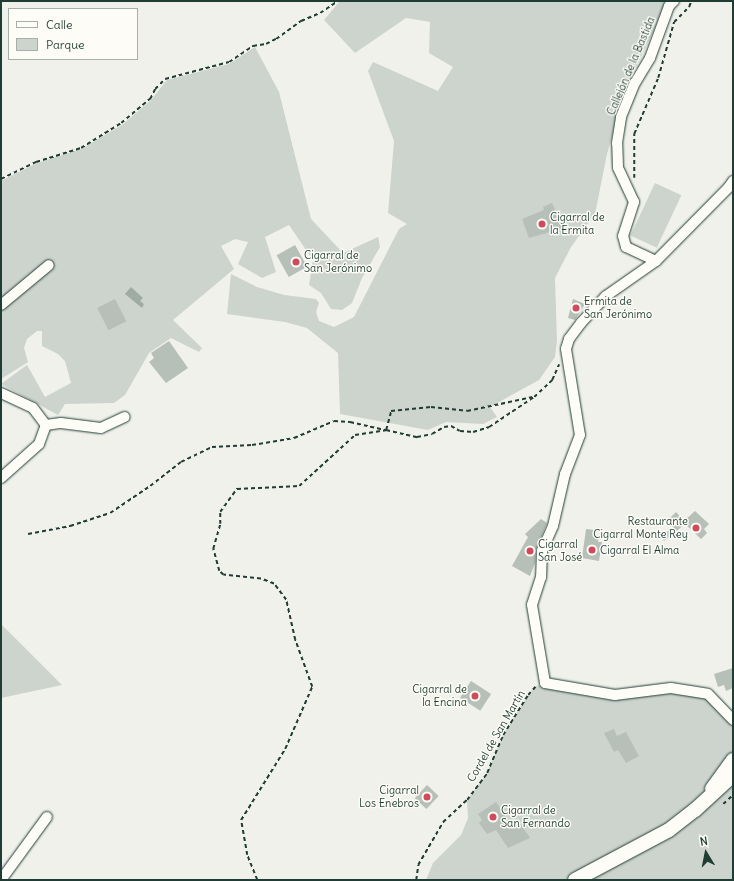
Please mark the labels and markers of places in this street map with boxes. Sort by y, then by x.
place label: Cigarral de la Ermita [550,211,605,237]
marker: Cigarral de la Ermita [537,219,547,229]
place label: Cigarral de San Jerónimo [304,249,372,275]
marker: Cigarral de San Jerónimo [291,257,301,267]
place label: Ermita de San Jerónimo [584,295,652,321]
marker: Ermita de San Jerónimo [571,303,581,313]
place label: Restaurante Cigarral Monte Rey [593,515,688,541]
marker: Restaurante Cigarral Monte Rey [691,523,701,533]
place label: Cigarral San José [538,538,582,564]
place label: Cigarral El Alma [600,543,679,557]
marker: Cigarral El Alma [587,545,597,555]
marker: Cigarral San José [525,546,535,556]
place label: Cigarral de la Encina [412,683,467,709]
marker: Cigarral de la Encina [470,691,480,701]
place label: Cigarral Los Enebros [359,784,419,810]
marker: Cigarral Los Enebros [422,792,432,802]
place label: Cigarral de San Fernando [501,804,570,830]
marker: Cigarral de San Fernando [488,812,498,822]

